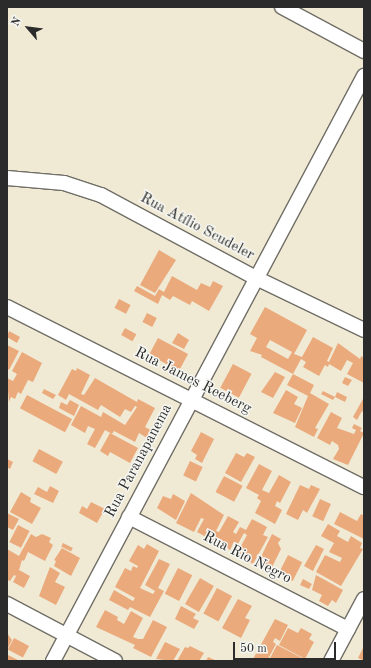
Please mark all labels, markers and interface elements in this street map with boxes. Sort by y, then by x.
north arrow [8,8,48,48]
text: N [10,16,24,28]
street label: Rua Atílio Scudeler [137,189,257,265]
street label: Rua James Reeberg [132,344,254,418]
street label: Rua Paranapanema [102,401,176,521]
street label: Rua Rio Negro [200,528,294,588]
scale bar [235,634,338,660]
text: 50 m [240,643,267,655]

